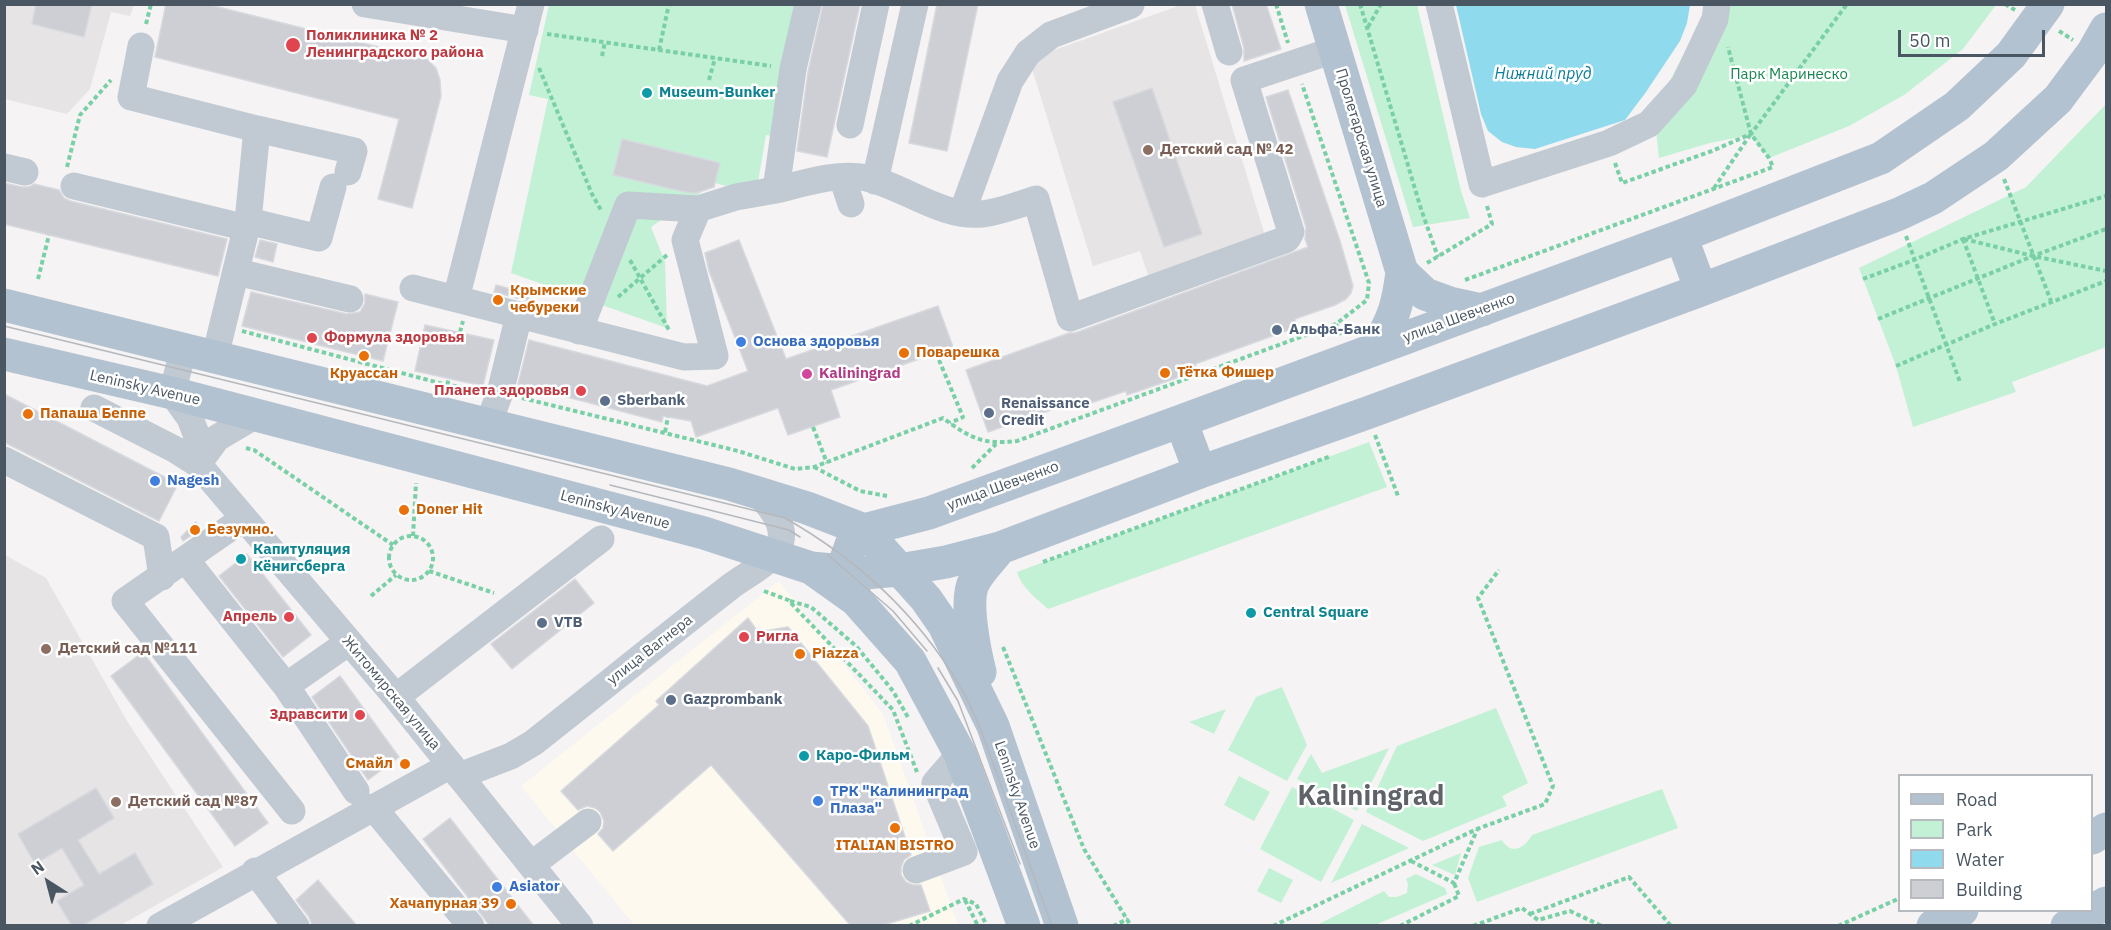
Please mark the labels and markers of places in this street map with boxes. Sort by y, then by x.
place label: Поликлиника № 2 Ленинградского района [306,27,484,62]
marker: Поликлиника № 2 Ленинградского района [284,36,302,54]
place label: Museum-Bunker [659,84,775,102]
marker: Museum-Bunker [640,86,654,100]
place label: Детский сад № 42 [1160,141,1293,159]
marker: Детский сад № 42 [1141,143,1155,157]
place label: Крымские чебуреки [510,282,586,317]
marker: Крымские чебуреки [491,293,505,307]
place label: Альфа-Банк [1289,321,1380,339]
marker: Альфа-Банк [1270,323,1284,337]
place label: Формула здоровья [324,329,465,347]
marker: Формула здоровья [305,331,319,345]
place label: Основа здоровья [753,333,879,351]
marker: Основа здоровья [734,335,748,349]
place label: Поварешка [916,344,1000,362]
marker: Поварешка [897,346,911,360]
marker: Круассан [357,349,371,363]
place label: Тётка Фишер [1177,364,1274,382]
place label: Круассан [330,365,398,383]
place label: Kaliningrad [819,365,901,383]
marker: Тётка Фишер [1158,366,1172,380]
marker: Kaliningrad [800,367,814,381]
place label: Планета здоровья [434,382,569,400]
marker: Планета здоровья [574,384,588,398]
place label: Sberbank [617,392,685,410]
marker: Sberbank [598,394,612,408]
place label: Renaissance Credit [1001,395,1090,430]
place label: Папаша Беппе [40,405,146,423]
marker: Renaissance Credit [982,406,996,420]
marker: Папаша Беппе [21,407,35,421]
place label: Nagesh [167,472,220,490]
marker: Nagesh [148,474,162,488]
place label: Doner Hit [416,501,483,519]
marker: Doner Hit [397,503,411,517]
place label: Безумно. [207,521,274,539]
marker: Безумно. [188,523,202,537]
place label: Капитуляция Кёнигсберга [253,541,351,576]
marker: Капитуляция Кёнигсберга [234,552,248,566]
place label: Central Square [1263,604,1369,622]
marker: Central Square [1244,606,1258,620]
place label: Апрель [223,608,277,626]
marker: Апрель [282,610,296,624]
place label: VTB [554,614,583,632]
marker: VTB [535,616,549,630]
place label: Ригла [756,628,799,646]
marker: Ригла [737,630,751,644]
place label: Детский сад №111 [58,640,197,658]
marker: Детский сад №111 [39,642,53,656]
place label: Piazza [812,645,859,663]
marker: Piazza [793,647,807,661]
place label: Gazprombank [683,691,782,709]
marker: Gazprombank [664,693,678,707]
place label: Здравсити [269,706,348,724]
marker: Здравсити [353,708,367,722]
place label: Каро-Фильм [816,747,910,765]
marker: Каро-Фильм [797,749,811,763]
place label: Смайл [345,755,393,773]
marker: Смайл [398,757,412,771]
place label: ТРК "Калининград Плаза" [830,783,968,818]
place label: Детский сад №87 [128,793,258,811]
marker: ТРК "Калининград Плаза" [811,794,825,808]
marker: Детский сад №87 [109,795,123,809]
marker: ITALIAN BISTRO [888,821,902,835]
place label: ITALIAN BISTRO [836,837,954,855]
place label: Asiator [509,878,560,896]
marker: Asiator [490,880,504,894]
place label: Хачапурная 39 [389,895,499,913]
marker: Хачапурная 39 [504,897,518,911]

